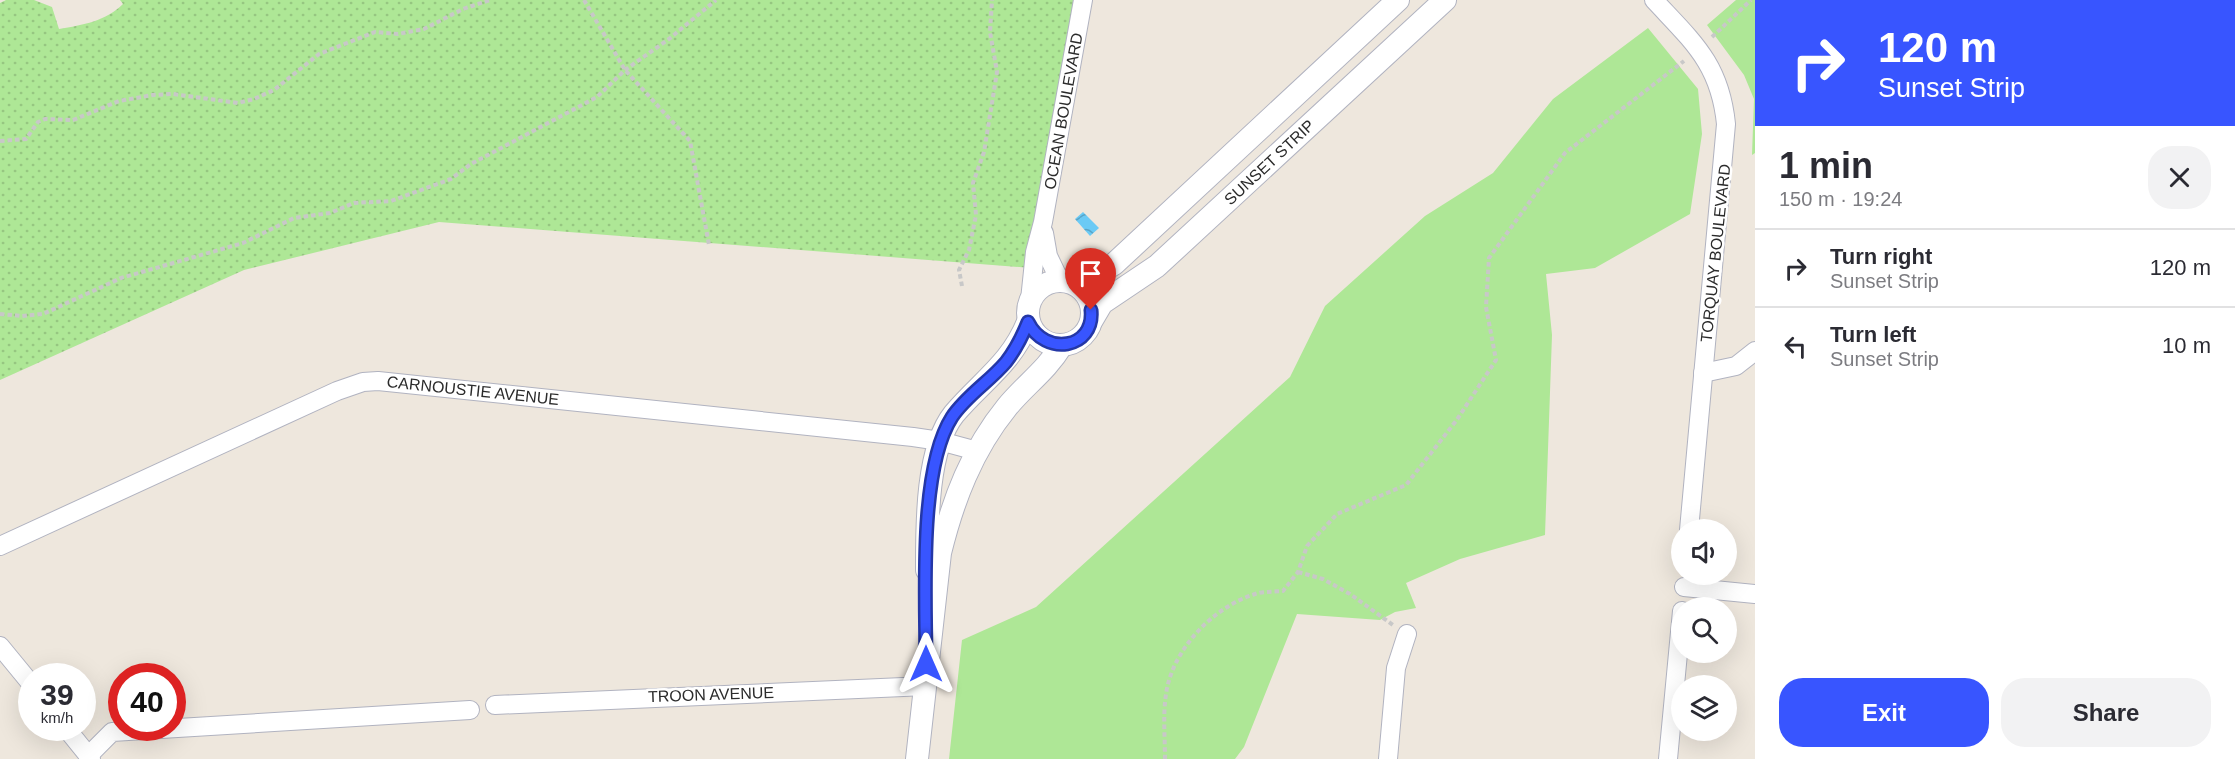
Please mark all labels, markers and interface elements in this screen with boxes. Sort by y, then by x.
icon: right [1779,24,1857,102]
text: 120 m [1878,24,1997,71]
street label: OCEAN BOULEVARD [1041,31,1086,191]
text: Sunset Strip [1878,73,2025,103]
street label: SUNSET STRIP [1221,117,1318,208]
text: 1 min [1779,145,1873,186]
button: close [2148,146,2211,209]
street label: TORQUAY BOULEVARD [1698,163,1733,343]
text: 150 m · 19:24 [1779,188,1902,210]
text: Turn right [1830,244,1932,269]
pin [1065,248,1116,310]
icon: right [1779,252,1812,285]
text: 120 m [2150,255,2211,280]
icon: arrive [1074,257,1107,290]
text: Sunset Strip [1830,270,1939,292]
text: Turn left [1830,322,1916,347]
icon: left [1779,330,1812,363]
text: 10 m [2162,333,2211,358]
text: Sunset Strip [1830,348,1939,370]
street label: CARNOUSTIE AVENUE [386,373,560,408]
map controls [1671,519,1737,741]
button: sound [1671,519,1737,585]
button: search [1671,597,1737,663]
position arrow [894,632,958,696]
speed limit sign: 40 [108,663,186,741]
button: layers [1671,675,1737,741]
text: 39 [40,678,74,711]
button: Exit [1779,678,1989,747]
button: Share [2001,678,2211,747]
street label: TROON AVENUE [648,684,774,705]
text: km/h [41,709,73,726]

